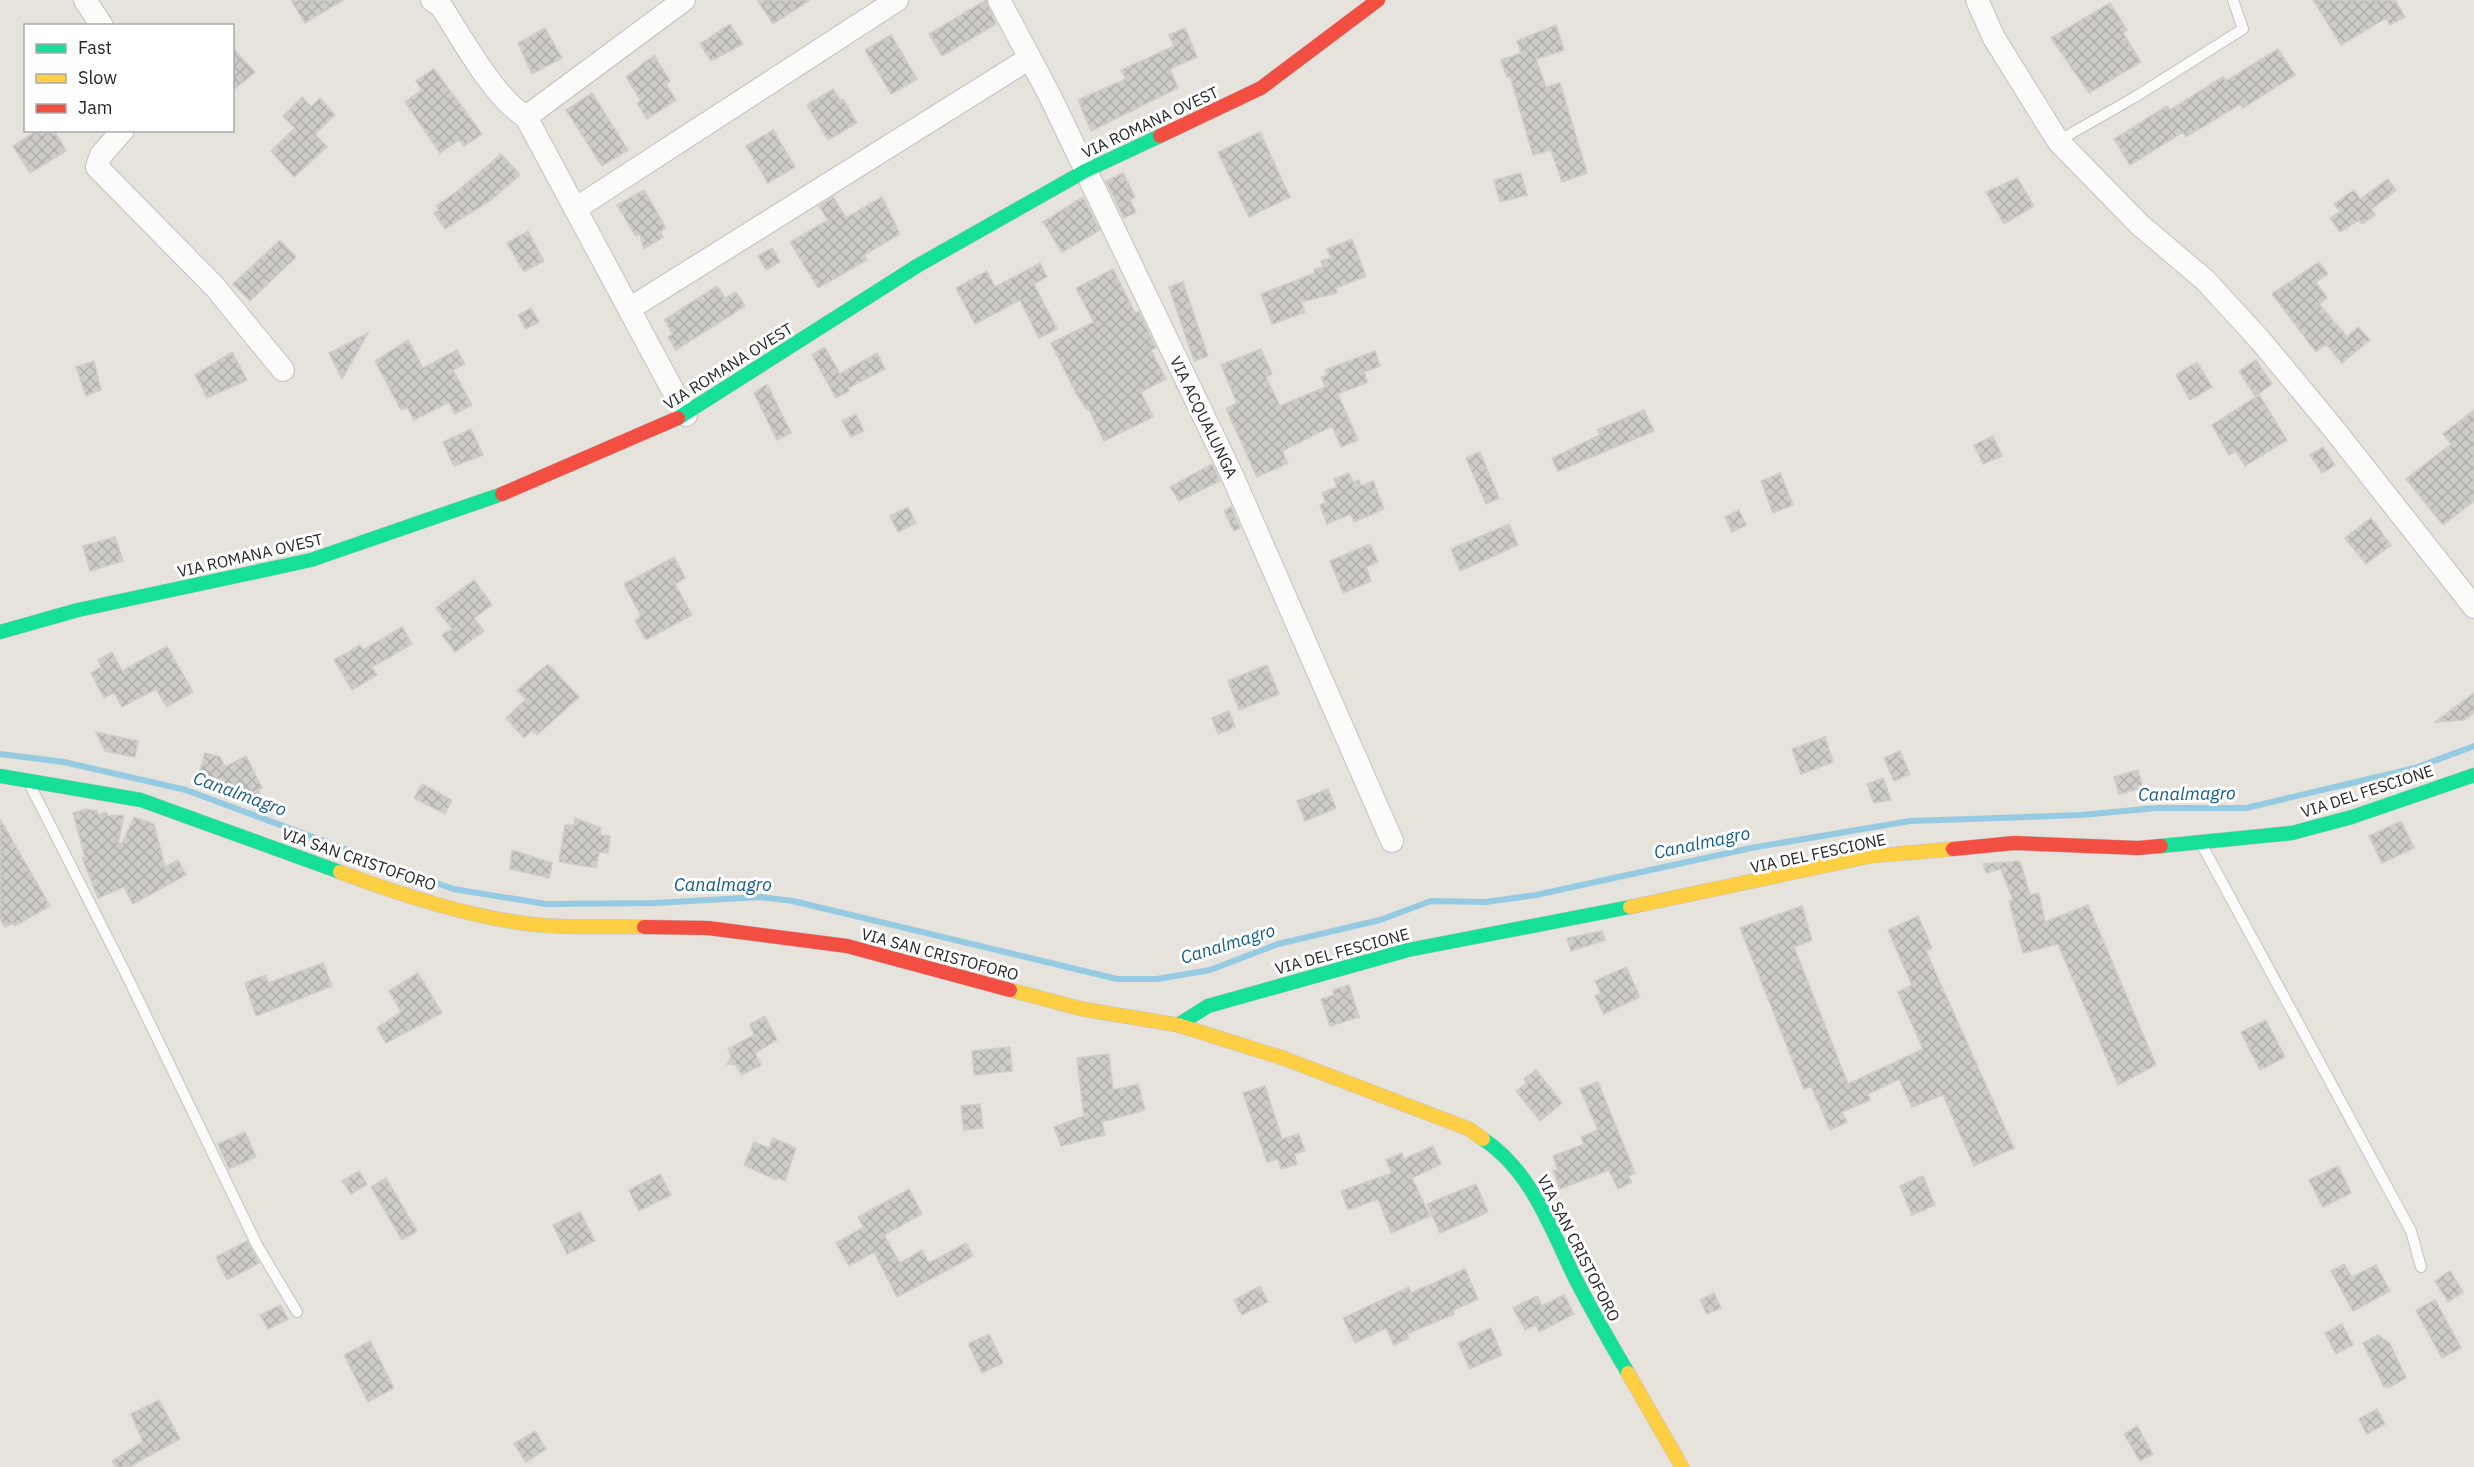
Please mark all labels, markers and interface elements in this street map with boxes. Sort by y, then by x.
legend [24,24,234,132]
text: Fast [78,36,112,59]
text: Slow [78,66,117,89]
street label: VIA ROMANA OVEST [1078,82,1222,162]
text: Jam [78,96,113,119]
street label: VIA ROMANA OVEST [660,318,796,414]
street label: VIA ACQUALUNGA [1166,353,1242,481]
street label: VIA ROMANA OVEST [175,529,325,581]
street label: VIA DEL FESCIONE [2298,760,2436,822]
water label: Canalmagro [190,766,290,821]
water label: Canalmagro [2138,781,2236,806]
water label: Canalmagro [1652,821,1752,864]
street label: VIA SAN CRISTOFORO [279,823,439,895]
street label: VIA DEL FESCIONE [1748,829,1888,877]
water label: Canalmagro [674,873,772,896]
water label: Canalmagro [1178,918,1278,969]
street label: VIA SAN CRISTOFORO [859,923,1021,985]
street label: VIA DEL FESCIONE [1273,923,1411,979]
street label: VIA SAN CRISTOFORO [1533,1171,1625,1325]

